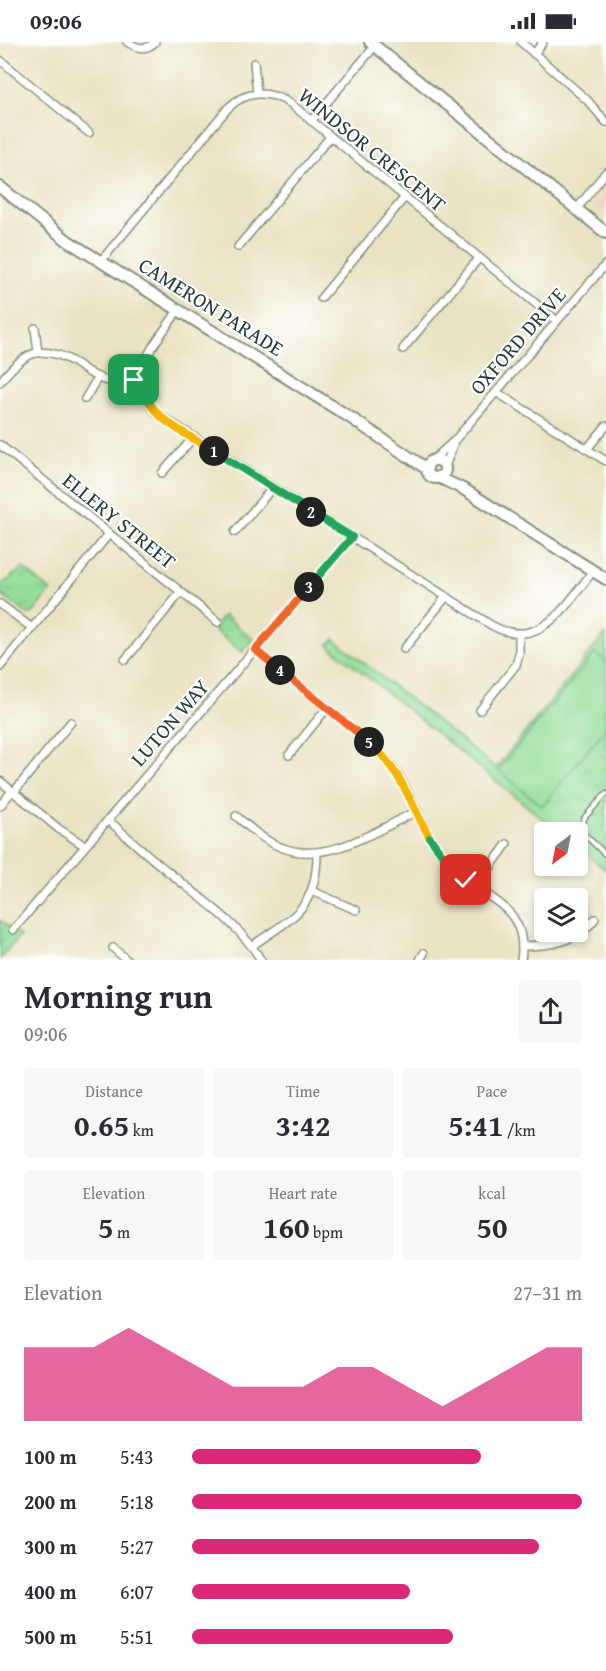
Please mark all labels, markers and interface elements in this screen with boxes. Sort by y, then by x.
text: 09:06 [30,5,82,37]
street label: WINDSOR CRESCENT [292,80,453,219]
street label: CAMERON PARADE [133,250,290,364]
street label: OXFORD DRIVE [462,280,573,401]
pin [108,354,159,405]
icon: arrive [117,363,150,396]
pin: 1 [199,436,229,466]
text: 1 [210,439,218,463]
street label: ELLERY STREET [56,465,183,576]
pin: 2 [296,497,326,527]
text: 2 [307,500,315,524]
pin: 3 [294,572,324,602]
text: 3 [305,575,313,599]
pin: 4 [265,655,295,685]
text: 4 [276,658,284,682]
street label: LUTON WAY [123,672,217,773]
pin: 5 [354,727,384,757]
text: 5 [365,730,373,754]
north arrow [534,822,588,876]
map controls [534,822,588,942]
pin [440,854,491,905]
icon: check [449,863,482,896]
button: layers [534,888,588,942]
text: Morning run [24,972,213,1020]
button: share [519,980,582,1043]
text: 09:06 [24,1019,67,1048]
text: Distance [85,1079,143,1103]
text: Time [286,1079,320,1103]
text: Pace [477,1079,507,1103]
text: 0.65 [74,1103,129,1147]
text: 3:42 [275,1103,331,1147]
text: 5:41 [448,1103,503,1147]
text: km [129,1118,154,1142]
text: /km [503,1118,536,1142]
text: Elevation [83,1181,145,1205]
text: Heart rate [269,1181,337,1205]
text: kcal [478,1181,506,1205]
text: 5 [98,1205,113,1249]
text: 160 [263,1205,310,1249]
text: 50 [476,1205,508,1249]
text: m [113,1220,130,1244]
text: bpm [310,1220,343,1244]
text: Elevation [24,1278,102,1307]
text: 27–31 m [513,1278,582,1307]
text: 100 m [24,1442,77,1471]
text: 5:43 [120,1442,154,1471]
text: 200 m [24,1487,77,1516]
text: 5:18 [120,1487,154,1516]
text: 300 m [24,1532,77,1561]
text: 5:27 [120,1532,154,1561]
text: 400 m [24,1577,77,1606]
text: 6:07 [120,1577,154,1606]
text: 500 m [24,1622,77,1651]
text: 5:51 [120,1622,154,1651]

